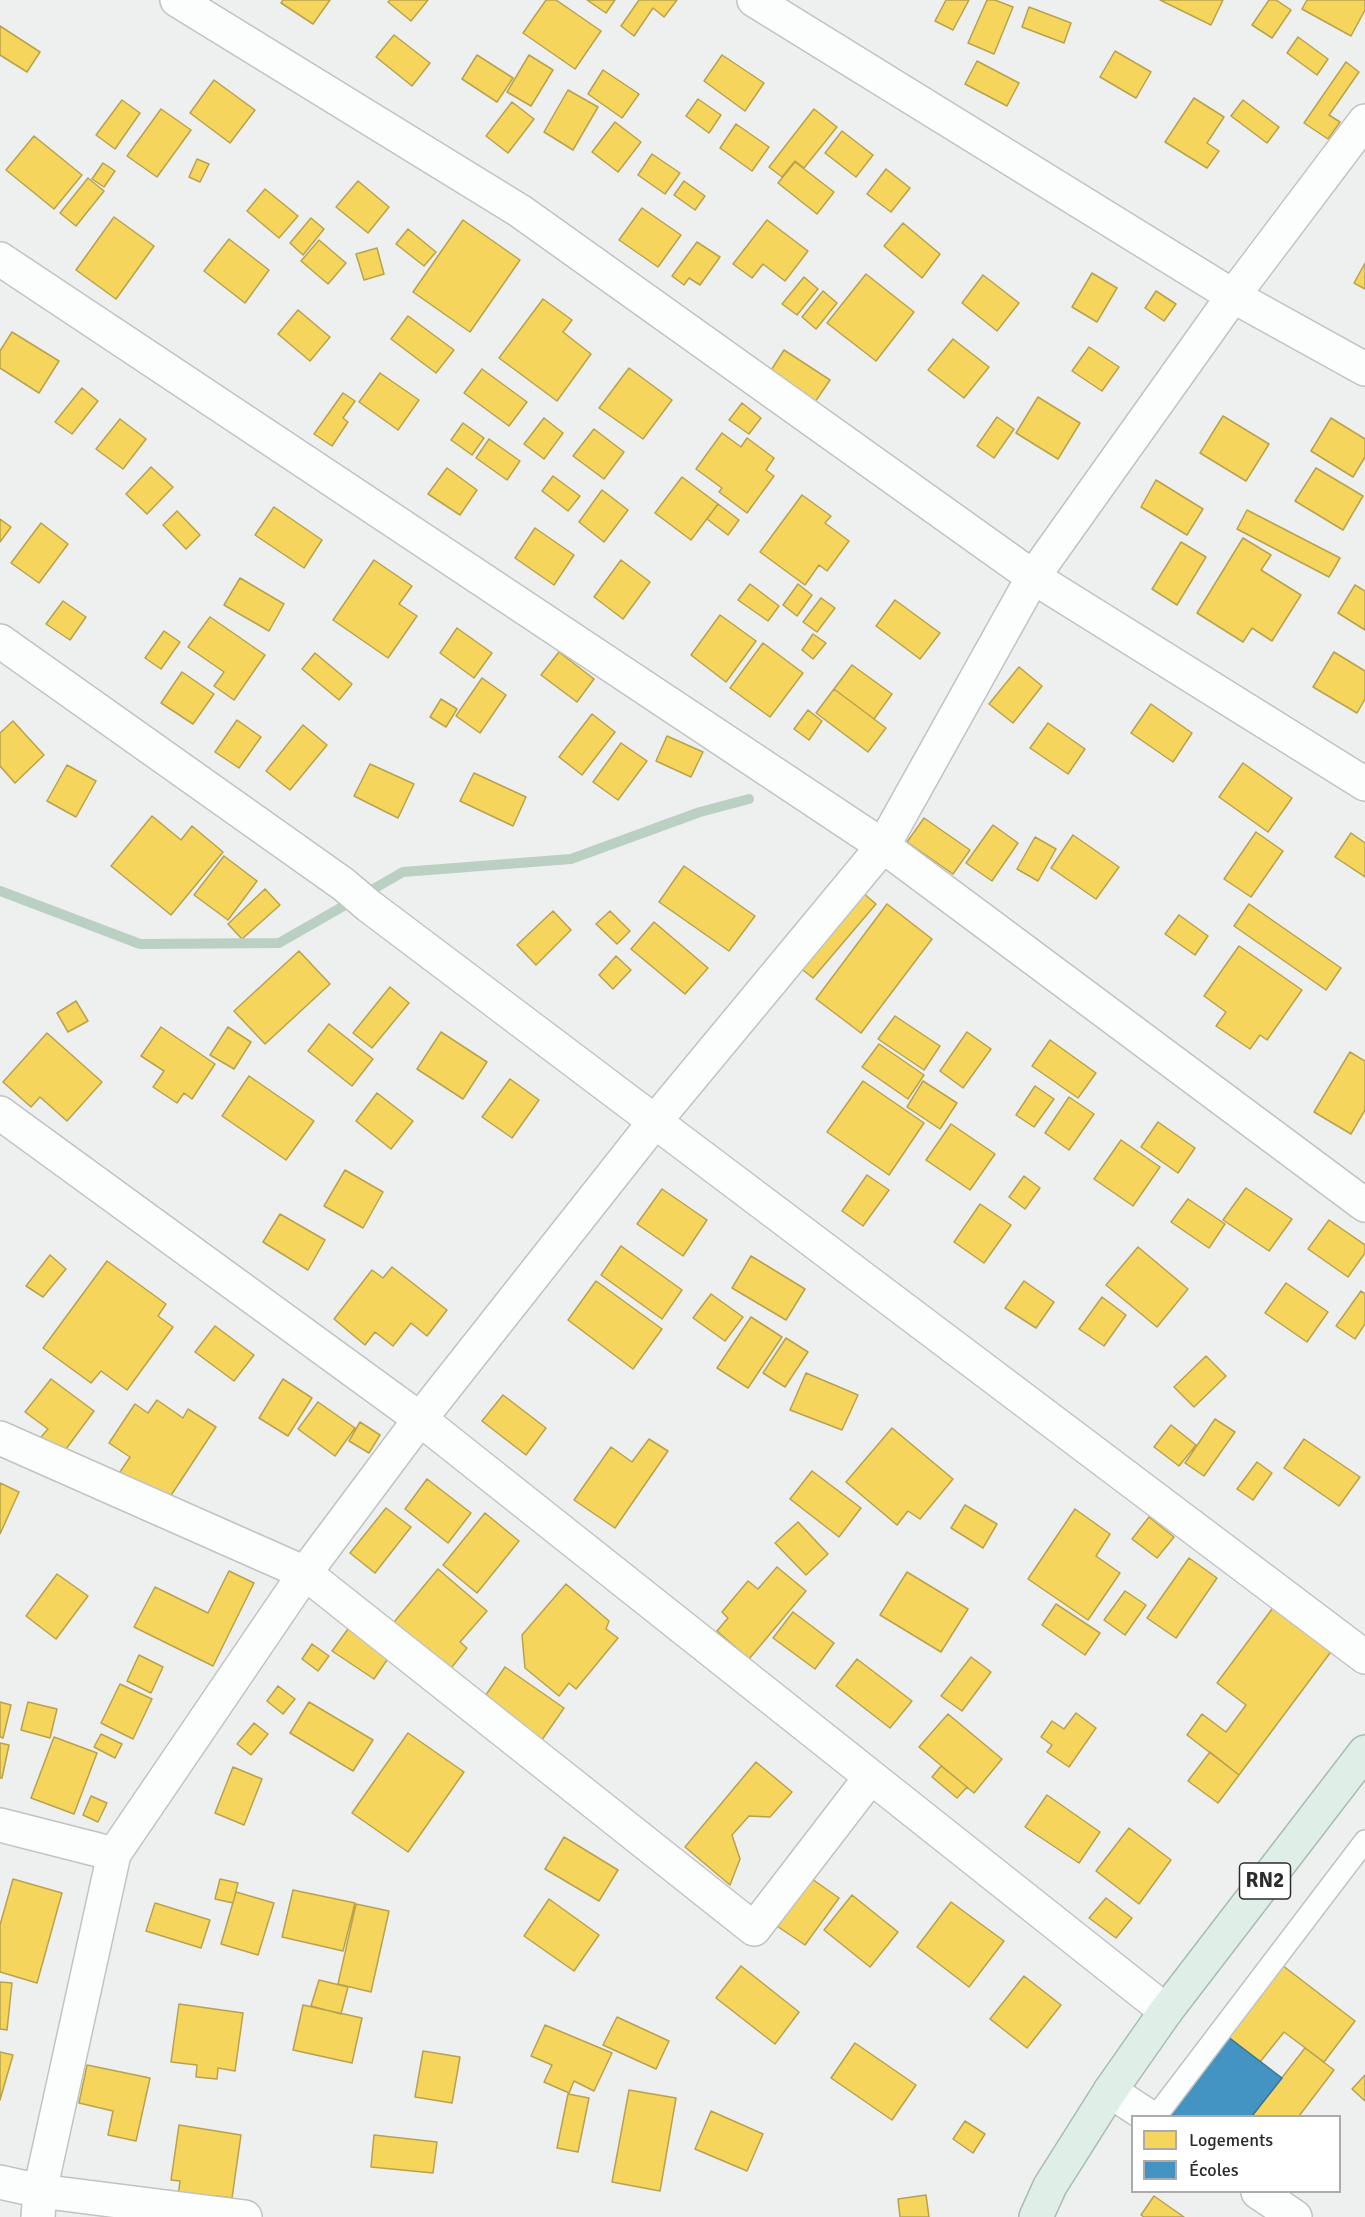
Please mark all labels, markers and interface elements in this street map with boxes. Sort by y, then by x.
road number: RN2 [1240,1863,1290,1899]
legend [1131,2115,1341,2193]
text: Logements [1189,2129,1273,2151]
text: Écoles [1189,2159,1239,2181]

